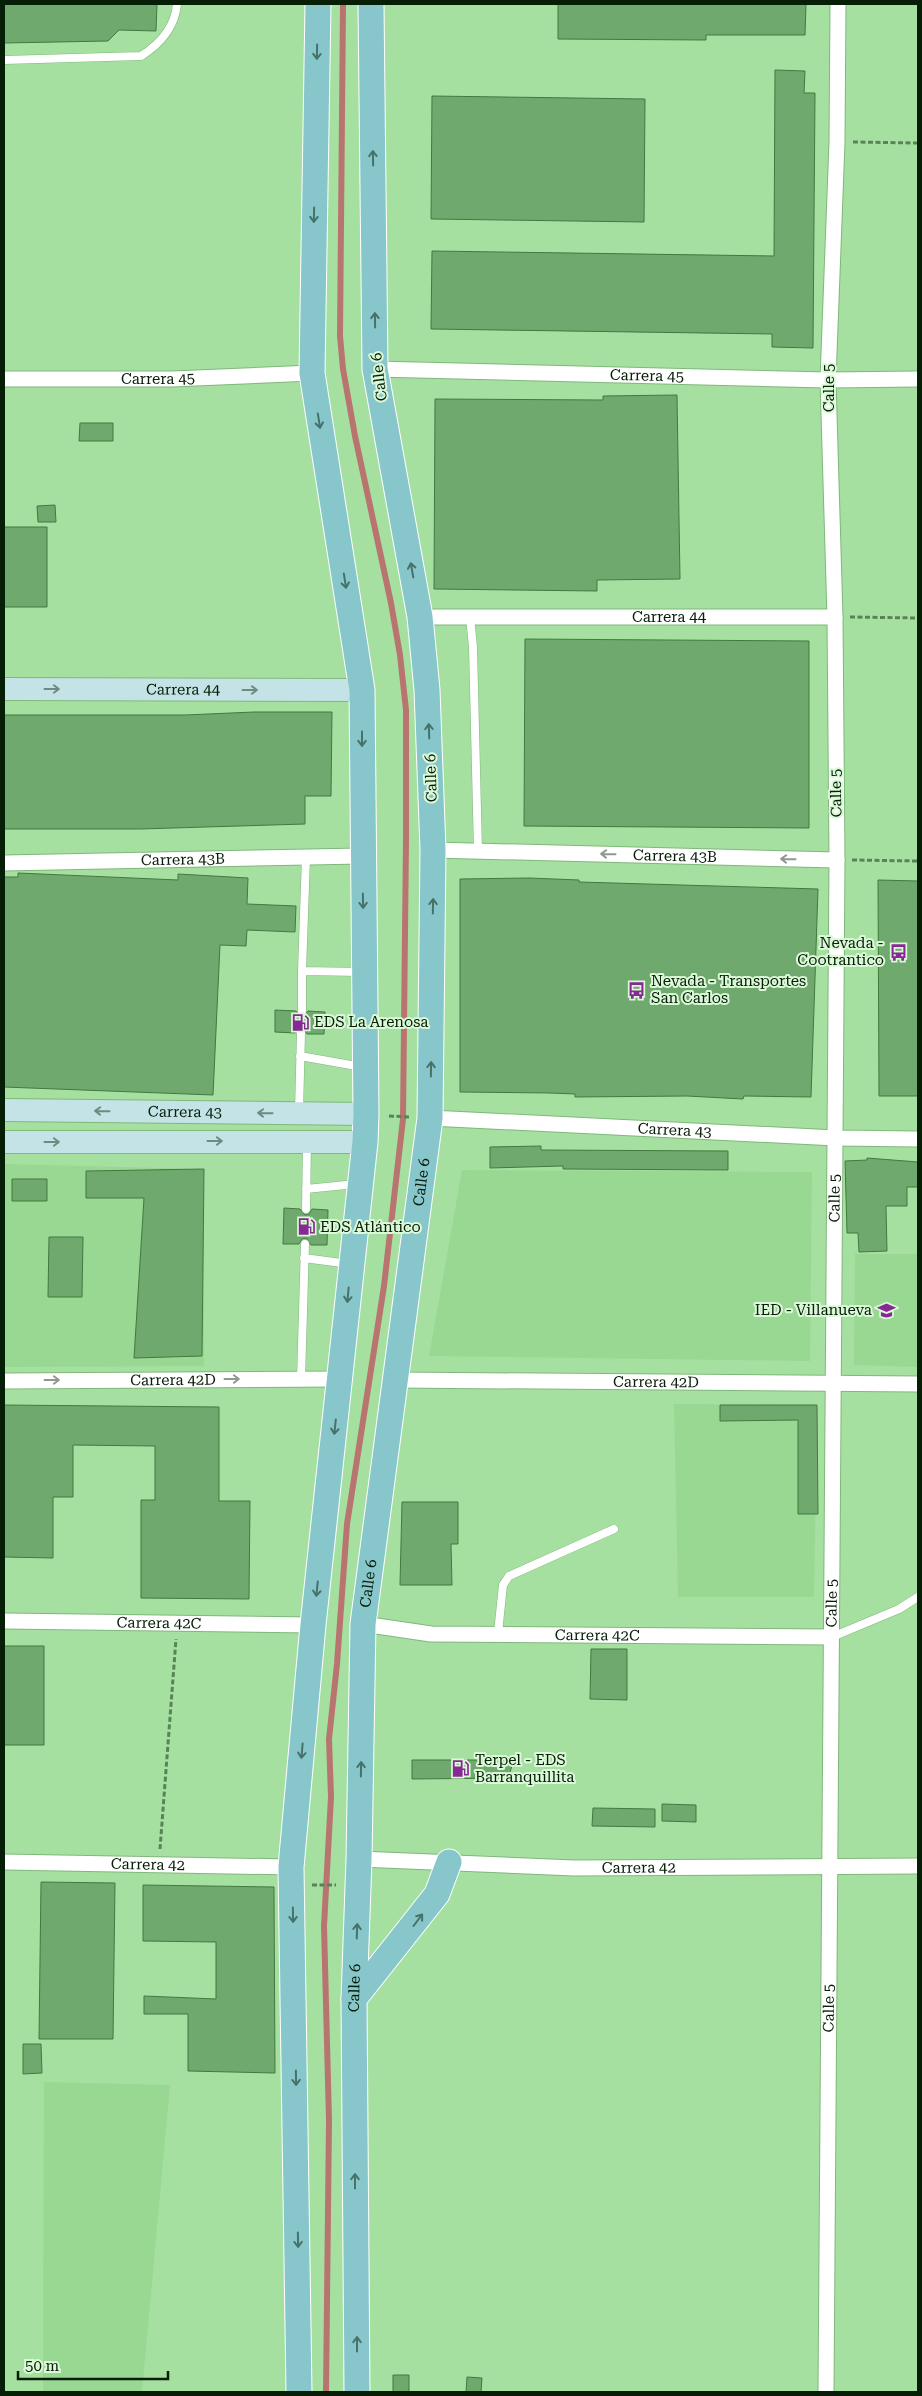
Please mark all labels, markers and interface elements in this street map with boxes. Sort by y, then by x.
one-way arrow [312,44,322,60]
one-way arrow [368,150,378,166]
one-way arrow [309,206,319,223]
one-way arrow [370,313,380,329]
street label: Calle 6 [367,352,391,402]
street label: Calle 5 [820,364,838,412]
street label: Carrera 45 [610,366,684,385]
street label: Carrera 45 [121,369,195,388]
one-way arrow [315,412,325,428]
one-way arrow [406,562,416,578]
one-way arrow [340,573,350,589]
street label: Carrera 44 [632,608,707,626]
street label: Carrera 44 [146,680,221,699]
one-way arrow [44,684,60,694]
one-way arrow [242,685,258,695]
one-way arrow [424,723,434,740]
one-way arrow [357,730,367,747]
street label: Calle 6 [421,753,441,803]
street label: Calle 5 [827,769,845,817]
street label: Carrera 43B [633,846,717,866]
one-way arrow [600,849,616,859]
street label: Carrera 43B [141,850,225,869]
one-way arrow [780,854,796,864]
one-way arrow [358,893,367,909]
one-way arrow [428,899,438,915]
place label: Nevada - Cootrantico [797,934,884,969]
bus stop icon: Nevada - Cootrantico [888,942,908,962]
place label: Nevada - Transportes San Carlos [651,972,806,1007]
bus stop icon: Nevada - Transportes San Carlos [627,980,647,1000]
fuel station icon: EDS La Arenosa [290,1012,310,1032]
place label: EDS La Arenosa [314,1013,428,1031]
one-way arrow [426,1061,436,1078]
street label: Carrera 43 [148,1103,222,1121]
one-way arrow [94,1106,110,1116]
one-way arrow [257,1108,273,1118]
street label: Carrera 43 [637,1119,712,1141]
one-way arrow [206,1136,223,1146]
one-way arrow [44,1137,60,1147]
street label: Calle 6 [409,1157,434,1207]
street label: Calle 5 [825,1174,844,1222]
fuel station icon: EDS Atlántico [296,1217,316,1237]
place label: EDS Atlántico [320,1218,421,1236]
one-way arrow [343,1287,353,1303]
school or university icon: IED - Villanueva [876,1300,896,1320]
place label: IED - Villanueva [755,1301,872,1319]
street label: Carrera 42D [130,1371,216,1389]
street label: Carrera 42D [613,1373,699,1391]
one-way arrow [224,1374,240,1384]
one-way arrow [44,1375,60,1385]
one-way arrow [330,1419,340,1435]
street label: Calle 6 [356,1558,380,1609]
street label: Calle 5 [822,1579,841,1627]
one-way arrow [313,1581,322,1597]
street label: Carrera 42C [116,1613,202,1633]
street label: Carrera 42C [555,1626,640,1645]
one-way arrow [297,1742,307,1758]
place label: Terpel - EDS Barranquillita [475,1751,574,1786]
fuel station icon: Terpel - EDS Barranquillita [451,1759,471,1779]
one-way arrow [356,1761,366,1777]
street label: Carrera 42 [111,1855,185,1874]
street label: Carrera 42 [602,1858,676,1877]
one-way arrow [288,1907,297,1923]
one-way arrow [412,1914,423,1927]
one-way arrow [352,1923,361,1939]
street label: Calle 6 [345,1963,364,2012]
street label: Calle 5 [820,1984,838,2032]
one-way arrow [291,2070,301,2086]
one-way arrow [350,2173,360,2190]
one-way arrow [293,2232,303,2248]
one-way arrow [352,2336,362,2352]
scale bar [18,2348,168,2380]
text: 50 m [25,2357,60,2375]

